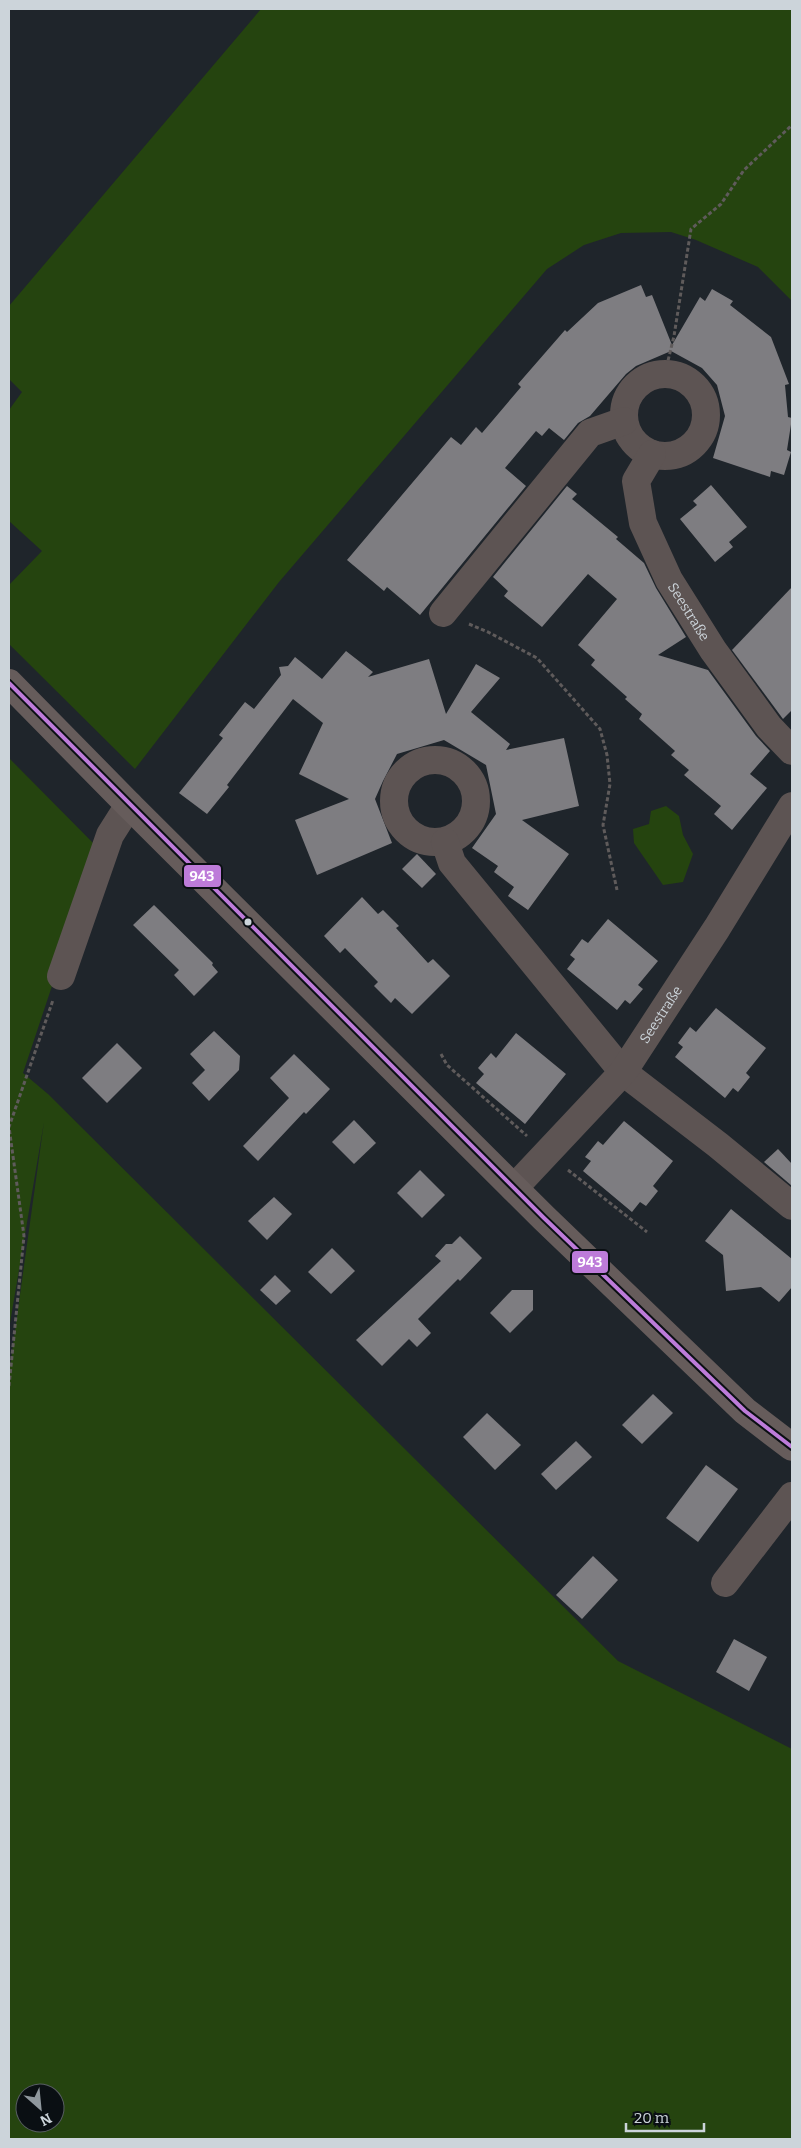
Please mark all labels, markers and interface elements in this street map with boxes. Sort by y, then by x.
street label: Seestraße [664,579,714,644]
line badge: 943 [183,864,222,888]
text: 943 [190,868,214,885]
unlabelled marker [243,917,253,927]
street label: Seestraße [636,982,686,1046]
line badge: 943 [571,1250,609,1274]
text: 943 [578,1254,602,1271]
north arrow [15,2083,65,2133]
scale bar [626,2100,704,2132]
text: N [37,2109,54,2129]
text: 20 m [634,2109,670,2127]

